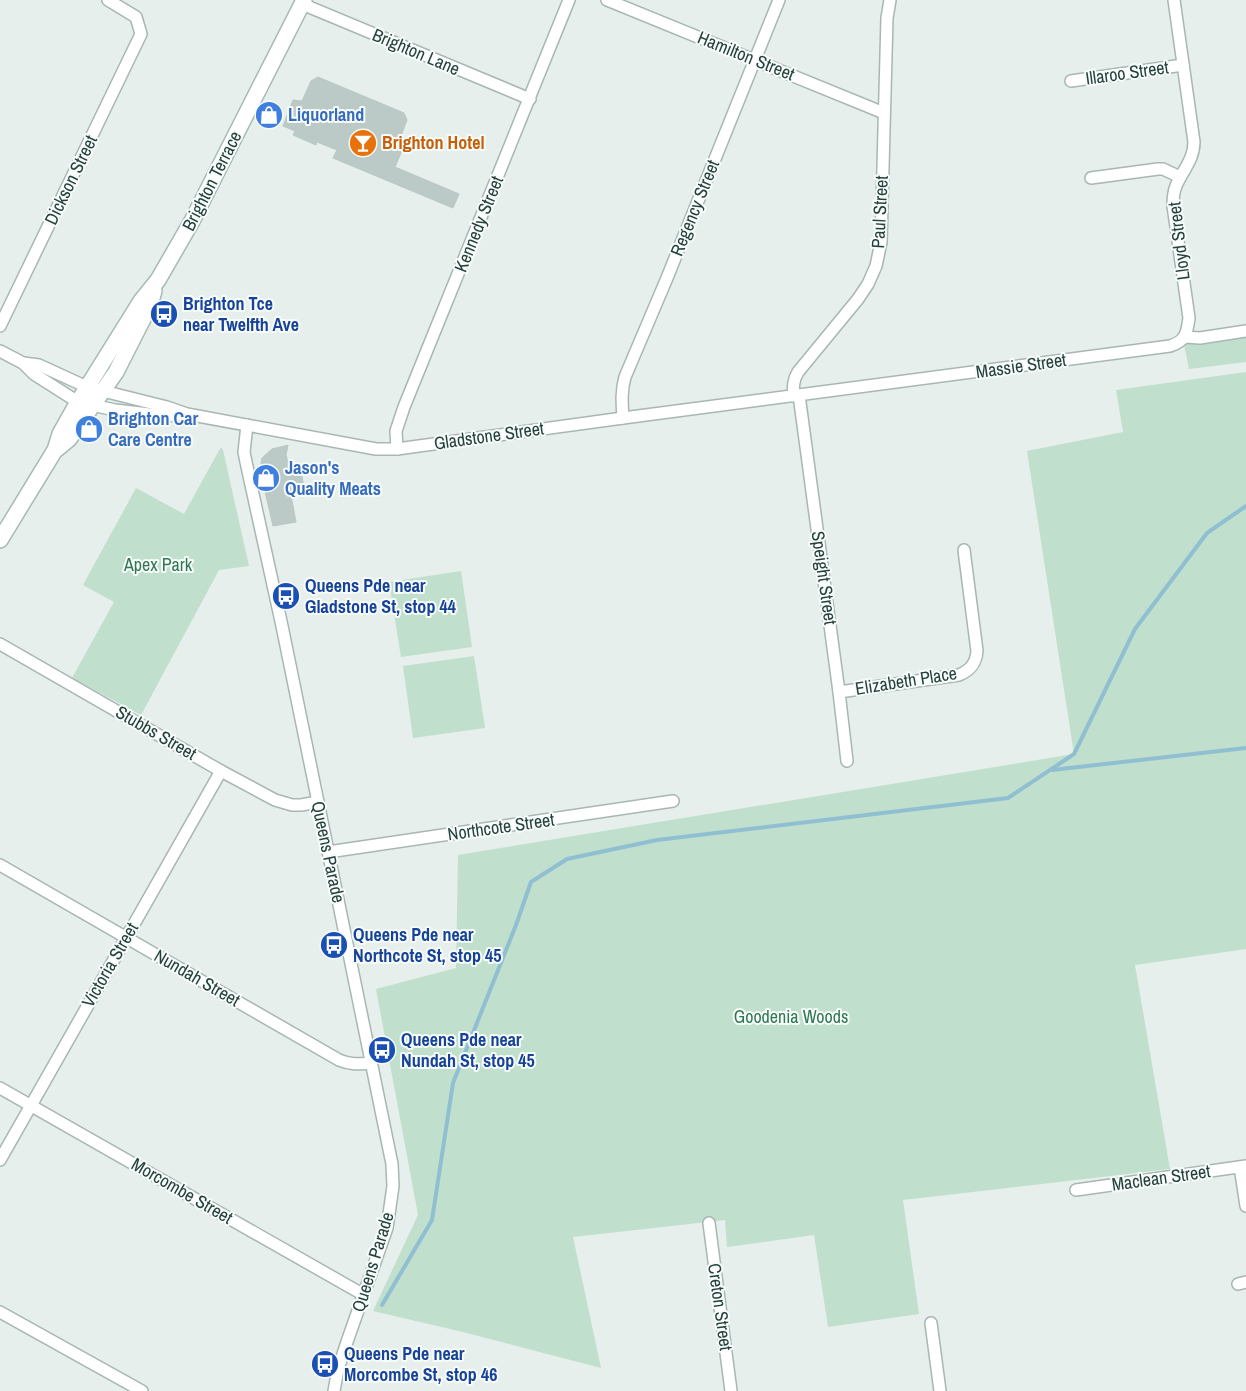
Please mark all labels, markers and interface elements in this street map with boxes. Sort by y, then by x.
street label: Brighton Lane [369,22,464,81]
street label: Hamilton Street [694,25,798,86]
street label: Illaroo Street [1084,54,1170,91]
shop icon: Liquorland [254,100,284,130]
place label: Liquorland [288,102,364,127]
street label: Brighton Terrace [176,127,247,235]
bar icon: Brighton Hotel [348,128,378,158]
place label: Brighton Hotel [382,130,485,155]
street label: Dickson Street [38,131,103,229]
street label: Regency Street [664,156,725,260]
street label: Kennedy Street [448,172,509,276]
street label: Paul Street [865,175,894,249]
street label: Lloyd Street [1161,200,1196,282]
place label: Brighton Tce near Twelfth Ave [183,291,299,337]
bus stop icon: Brighton Tce near Twelfth Ave [149,299,179,329]
street label: Massie Street [974,347,1068,384]
place label: Brighton Car Care Centre [108,406,198,452]
shop icon: Brighton Car Care Centre [74,414,104,444]
street label: Gladstone Street [432,415,546,456]
place label: Jason's Quality Meats [285,455,381,501]
shop icon: Jason's Quality Meats [251,463,281,493]
street label: Speight Street [806,529,843,626]
park label: Apex Park [123,552,193,577]
place label: Queens Pde near Gladstone St, stop 44 [305,573,457,619]
bus stop icon: Queens Pde near Gladstone St, stop 44 [271,581,301,611]
street label: Elizabeth Place [853,660,959,701]
street label: Stubbs Street [111,699,201,766]
street label: Queens Parade [306,799,351,905]
street label: Northcote Street [446,807,556,846]
street label: Victoria Street [75,918,144,1012]
place label: Queens Pde near Northcote St, stop 45 [353,922,501,968]
bus stop icon: Queens Pde near Northcote St, stop 45 [319,930,349,960]
street label: Nundah Street [150,943,245,1012]
park label: Goodenia Woods [734,1004,848,1029]
place label: Queens Pde near Nundah St, stop 45 [401,1027,535,1073]
bus stop icon: Queens Pde near Nundah St, stop 45 [367,1035,397,1065]
street label: Morcombe Street [127,1151,238,1230]
street label: Maclean Street [1110,1158,1212,1197]
street label: Queens Parade [345,1209,400,1315]
street label: Creton Street [702,1262,739,1352]
place label: Queens Pde near Morcombe St, stop 46 [344,1341,497,1387]
bus stop icon: Queens Pde near Morcombe St, stop 46 [310,1349,340,1379]

